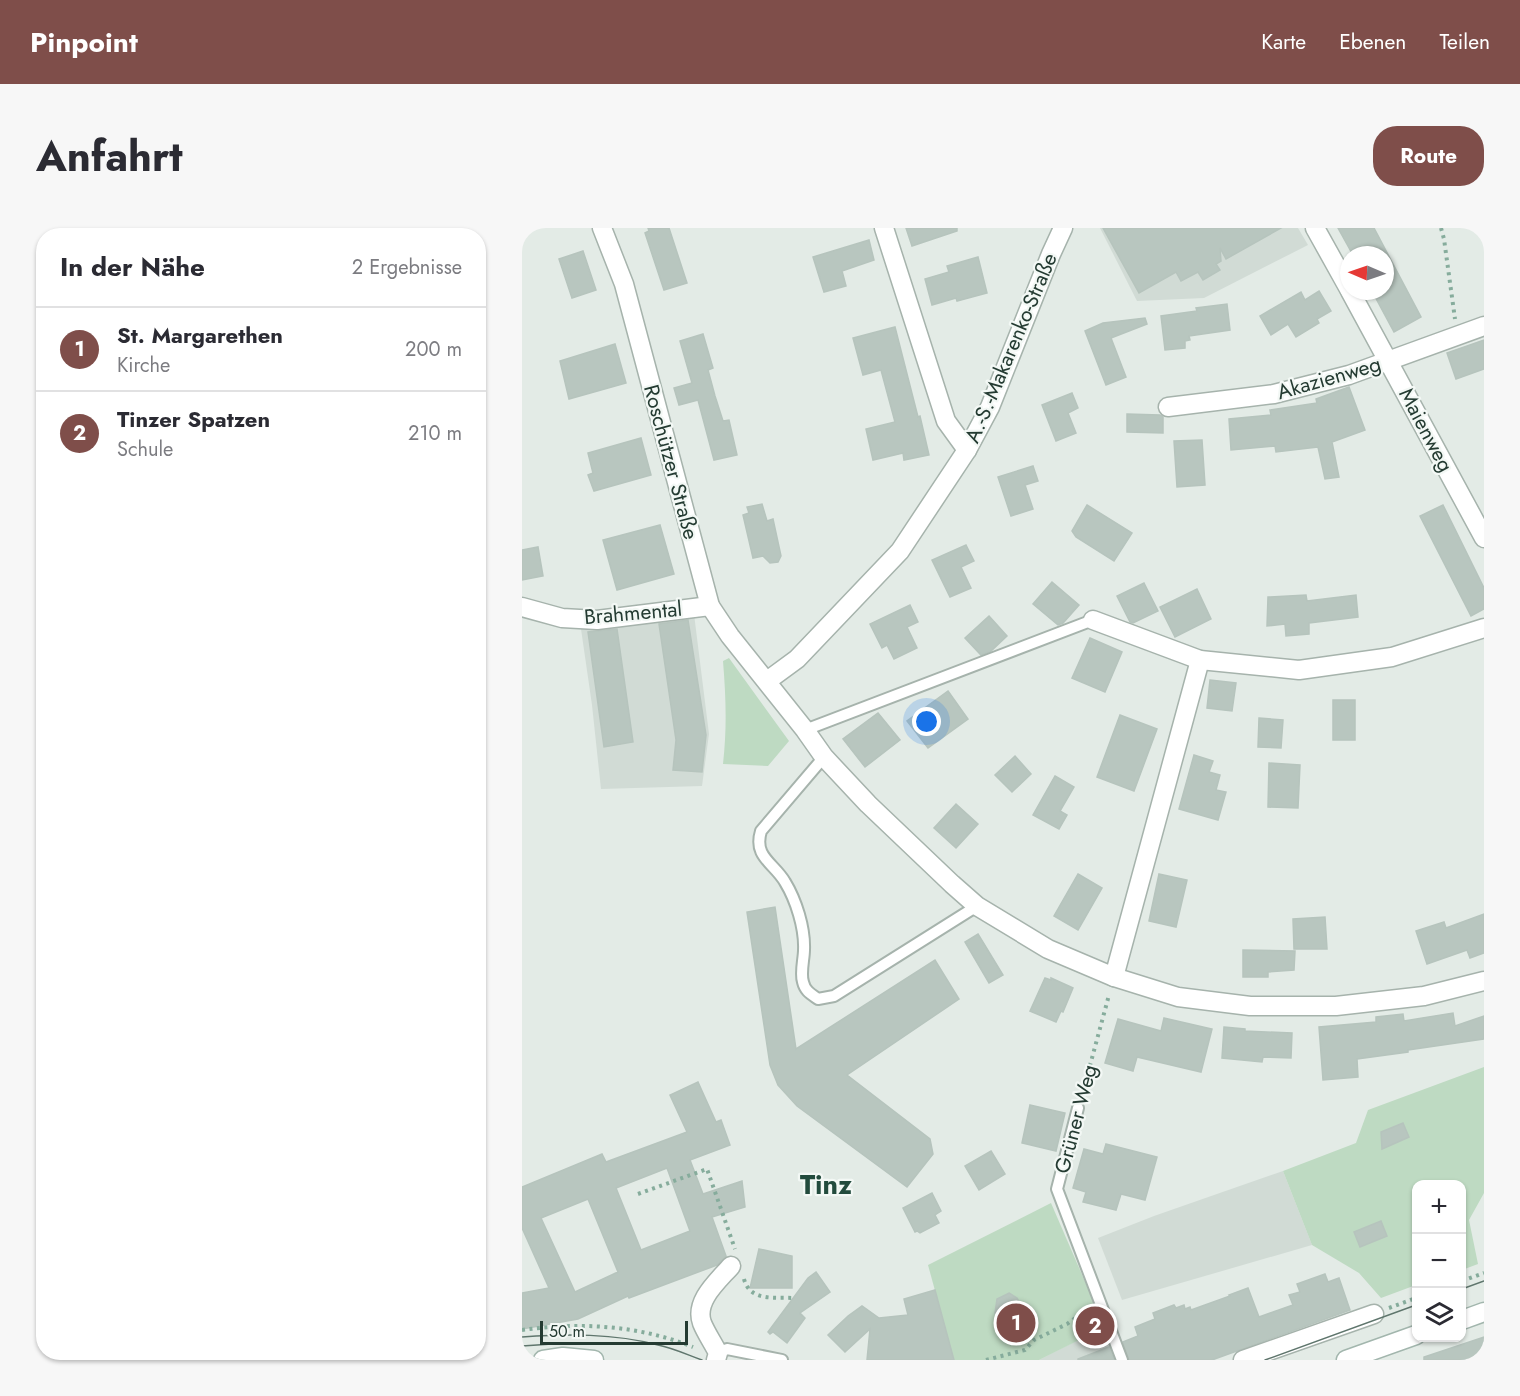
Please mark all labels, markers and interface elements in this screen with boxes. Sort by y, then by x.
text: Pinpoint [30,22,138,63]
text: Karte [1261,27,1306,57]
text: Ebenen [1339,27,1406,57]
text: Teilen [1439,27,1490,57]
text: Anfahrt [36,126,183,187]
button: Route [1373,126,1484,186]
north arrow [1340,246,1394,300]
text: In der Nähe [60,248,205,286]
street label: A.-S.-Makarenko-Straße [957,248,1065,448]
text: 2 Ergebnisse [352,253,462,282]
text: St. Margarethen [117,319,283,351]
text: 1 [74,335,85,364]
text: 200 m [405,335,462,364]
street label: Akazienweg [1274,349,1384,407]
text: Kirche [117,351,170,380]
street label: Roschützer Straße [636,381,706,543]
street label: Maienweg [1391,383,1461,477]
text: Tinzer Spatzen [117,403,270,435]
text: 2 [73,419,86,448]
text: 210 m [408,419,462,448]
text: Schule [117,435,173,464]
street label: Brahmental [583,594,683,632]
your location [912,707,941,736]
street label: Grüner Weg [1047,1061,1105,1177]
district label: Tinz [800,1165,852,1204]
map controls [1412,1180,1466,1342]
button: + [1412,1180,1466,1234]
button: − [1412,1234,1466,1288]
button: layers [1412,1288,1466,1342]
pin: 1 [996,1300,1036,1346]
pin: 2 [1076,1304,1114,1348]
scale bar [540,1318,688,1346]
text: 50 m [549,1320,585,1343]

